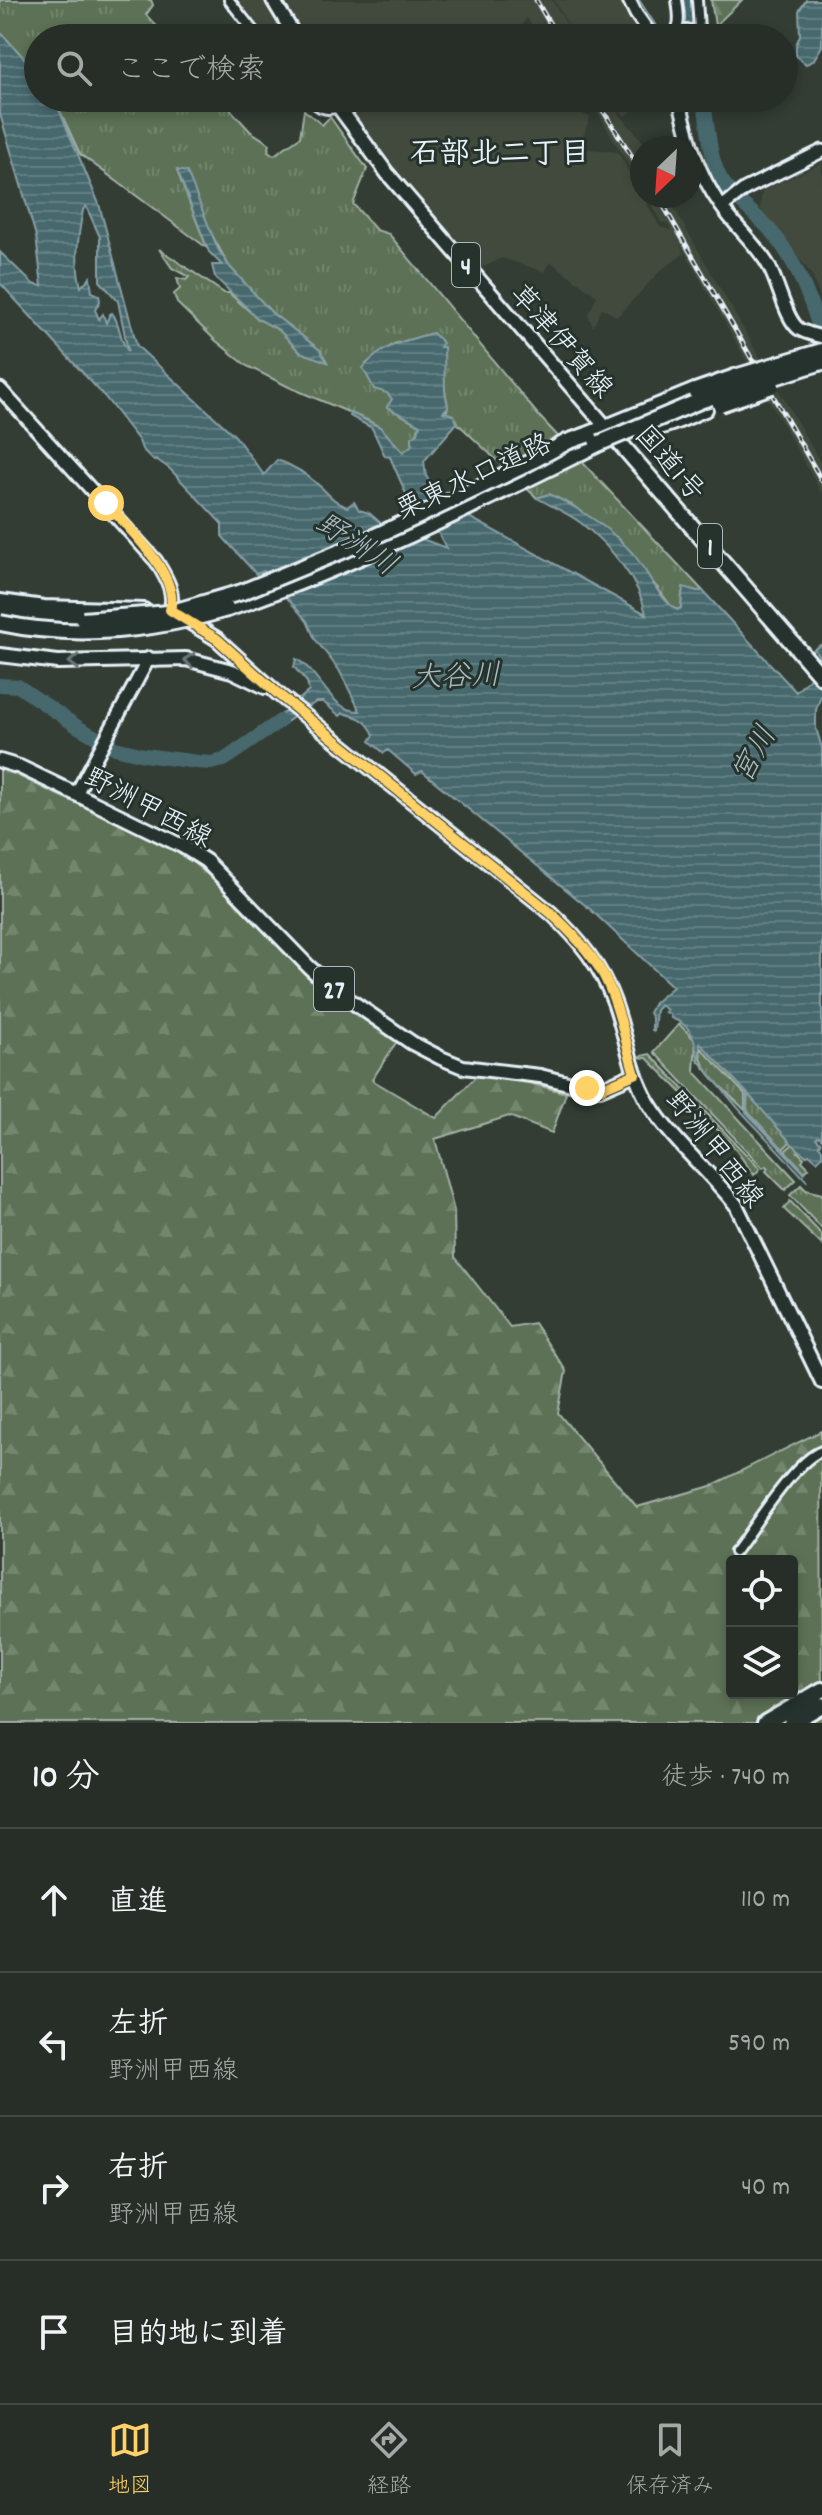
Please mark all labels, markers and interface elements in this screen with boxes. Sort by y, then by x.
search box [24,24,798,112]
icon: search [52,46,96,90]
text: ここで検索 [116,51,266,94]
district label: 石部北二丁目 [410,135,590,178]
north arrow [630,136,702,208]
road number: 4 [452,243,480,287]
street label: 草津伊賀線 [498,277,620,409]
street label: 国道1号 [623,418,712,512]
street label: 栗東水口道路 [391,426,560,533]
route start [88,485,124,521]
water label: 野洲川 [305,504,404,589]
road number: 1 [698,524,722,568]
one-way arrow [182,652,195,669]
one-way arrow [67,653,80,671]
water label: 大谷川 [410,656,502,703]
water label: 宮川 [724,720,790,793]
street label: 野洲甲西線 [75,760,218,861]
road number: 27 [314,967,354,1011]
route end [569,1070,605,1106]
street label: 野洲甲西線 [653,1084,771,1219]
map controls [726,1555,798,1699]
button: locate [726,1555,798,1627]
button: layers [726,1627,798,1699]
text: 10 分 [32,1755,100,1804]
text: 徒歩 · 740 m [661,1760,790,1797]
icon: ahead [32,1878,76,1922]
text: 110 m [741,1882,790,1919]
text: 直進 [108,1883,168,1926]
text: 左折 [108,2005,168,2048]
icon: left [32,2022,76,2066]
text: 590 m [728,2026,790,2063]
text: 野洲甲西線 [108,2054,238,2091]
text: 右折 [108,2149,168,2192]
icon: right [32,2166,76,2210]
text: 40 m [741,2170,790,2207]
text: 野洲甲西線 [108,2198,238,2235]
icon: arrive [32,2310,76,2354]
text: 目的地に到着 [108,2315,288,2358]
tab: 地図 [108,2418,152,2503]
tab: 経路 [367,2418,411,2503]
tab: 保存済み [626,2418,714,2503]

